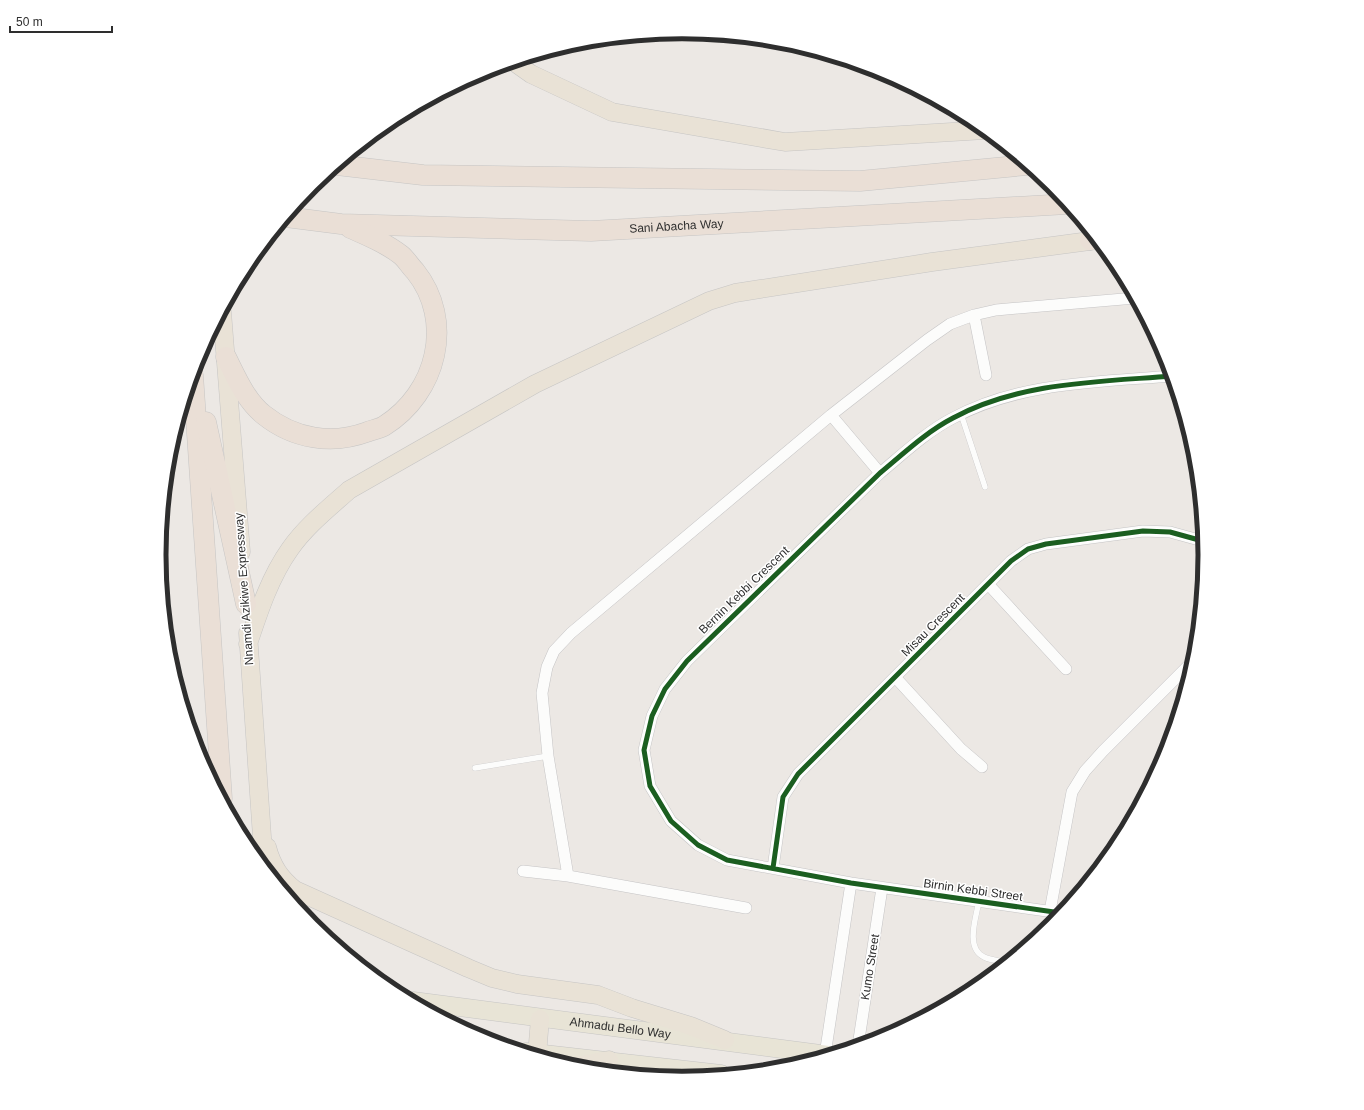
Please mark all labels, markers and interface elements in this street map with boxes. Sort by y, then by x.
scale bar [10,8,112,34]
text: 50 m [16,15,43,29]
street label: Sani Abacha Way [629,216,724,236]
street label: Nnamdi Azikiwe Expressway [232,512,256,666]
street label: Bernin Kebbi Crescent [696,543,793,637]
street label: Misau Crescent [899,590,968,659]
street label: Birnin Kebbi Street [922,876,1024,904]
street label: Kumo Street [858,932,882,1001]
street label: Ahmadu Bello Way [569,1014,672,1041]

